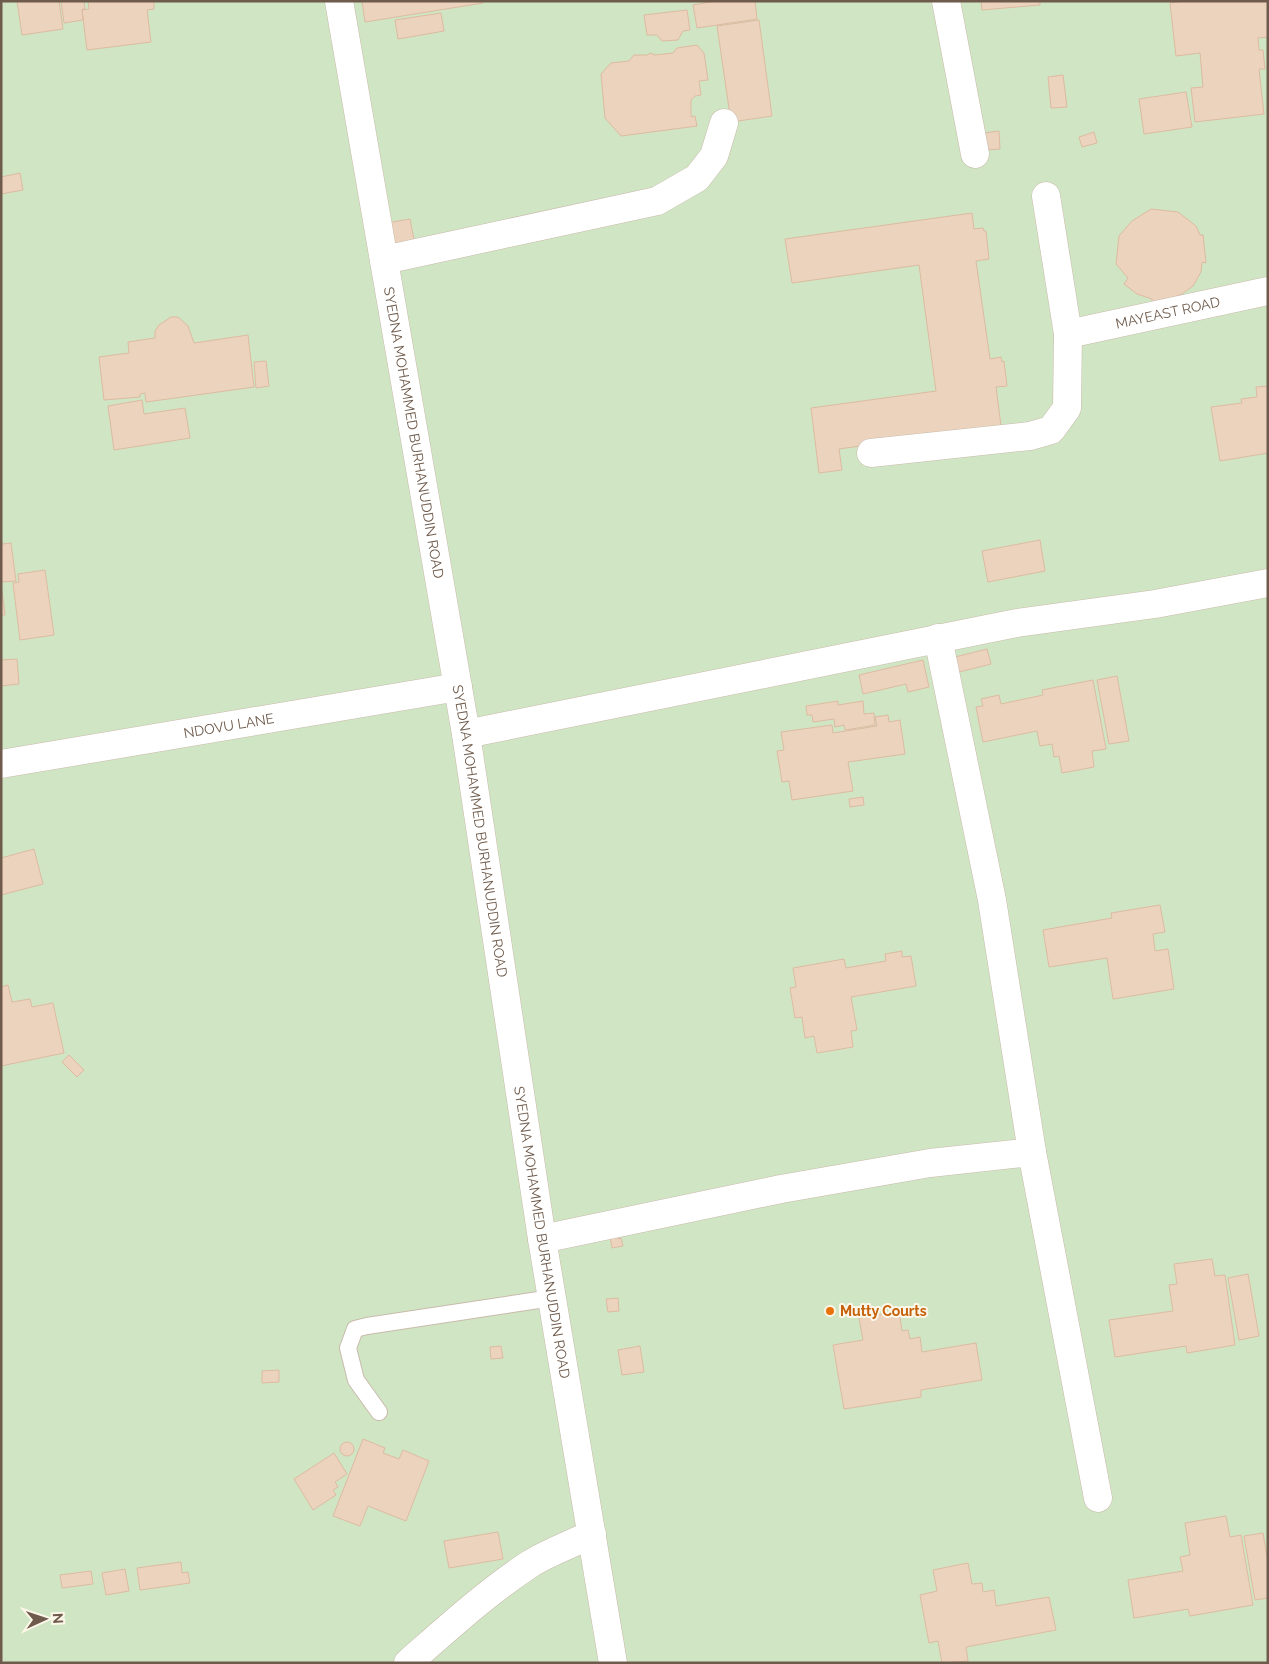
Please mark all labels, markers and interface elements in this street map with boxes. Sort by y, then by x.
street label: SYEDNA MOHAMMED BURHANUDDIN ROAD [381,286,447,580]
street label: MAYEAST ROAD [1114,294,1222,332]
street label: SYEDNA MOHAMMED BURHANUDDIN ROAD [450,684,511,978]
street label: NDOVU LANE [182,710,275,741]
street label: SYEDNA MOHAMMED BURHANUDDIN ROAD [511,1085,573,1380]
place label: Mutty Courts [840,1303,927,1319]
marker: Mutty Courts [824,1305,836,1317]
north arrow [20,1594,70,1644]
text: N [50,1613,66,1624]

